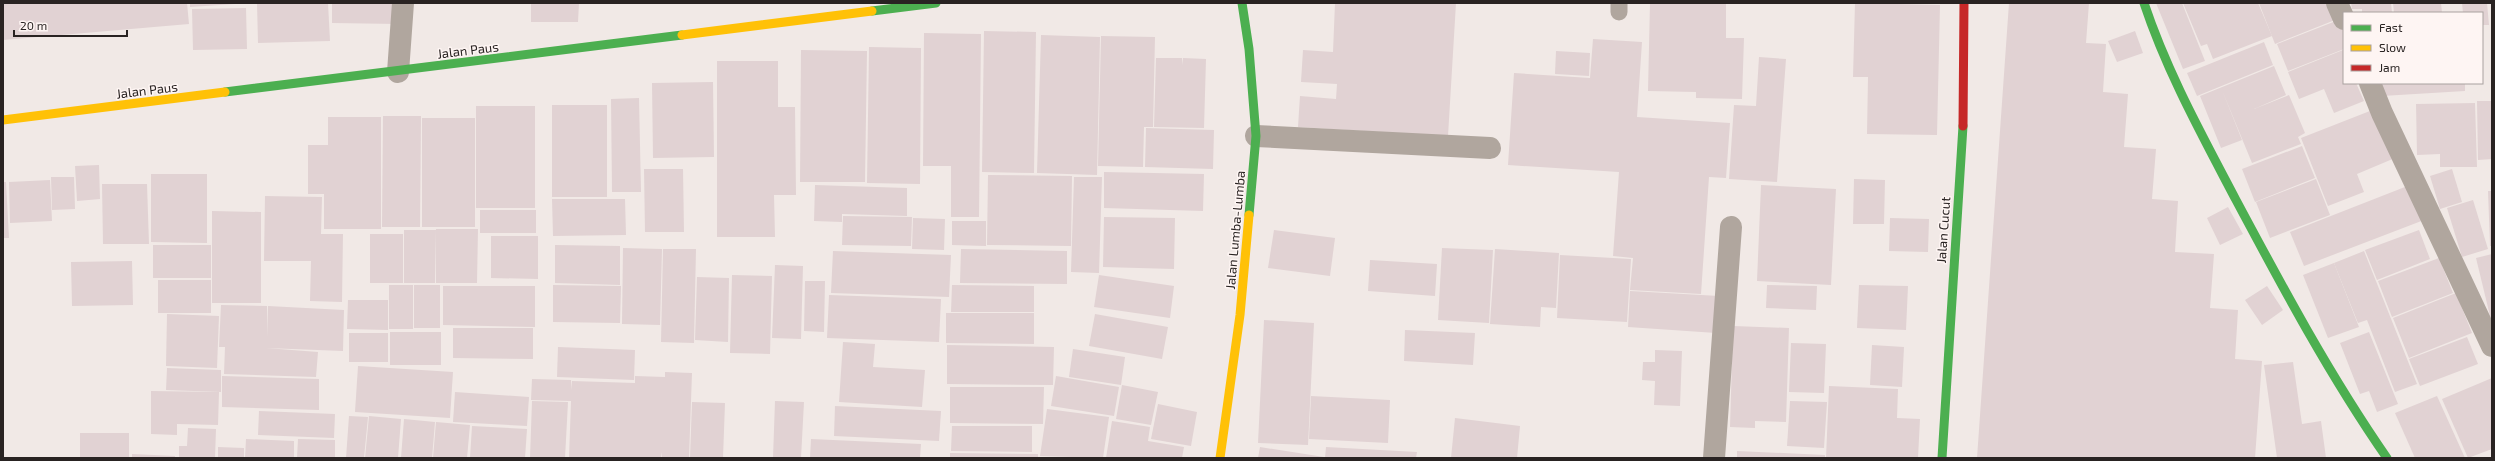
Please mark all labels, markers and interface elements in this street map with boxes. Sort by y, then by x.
scale bar [14,12,127,38]
legend [2343,12,2483,84]
text: 20 m [20,18,47,32]
text: Fast [2379,20,2403,34]
street label: Jalan Paus [436,38,500,62]
text: Slow [2379,40,2406,54]
text: Jam [2379,60,2400,74]
street label: Jalan Paus [115,78,179,102]
street label: Jalan Lumba-Lumba [1222,170,1248,290]
street label: Jalan Cucut [1933,196,1953,264]

